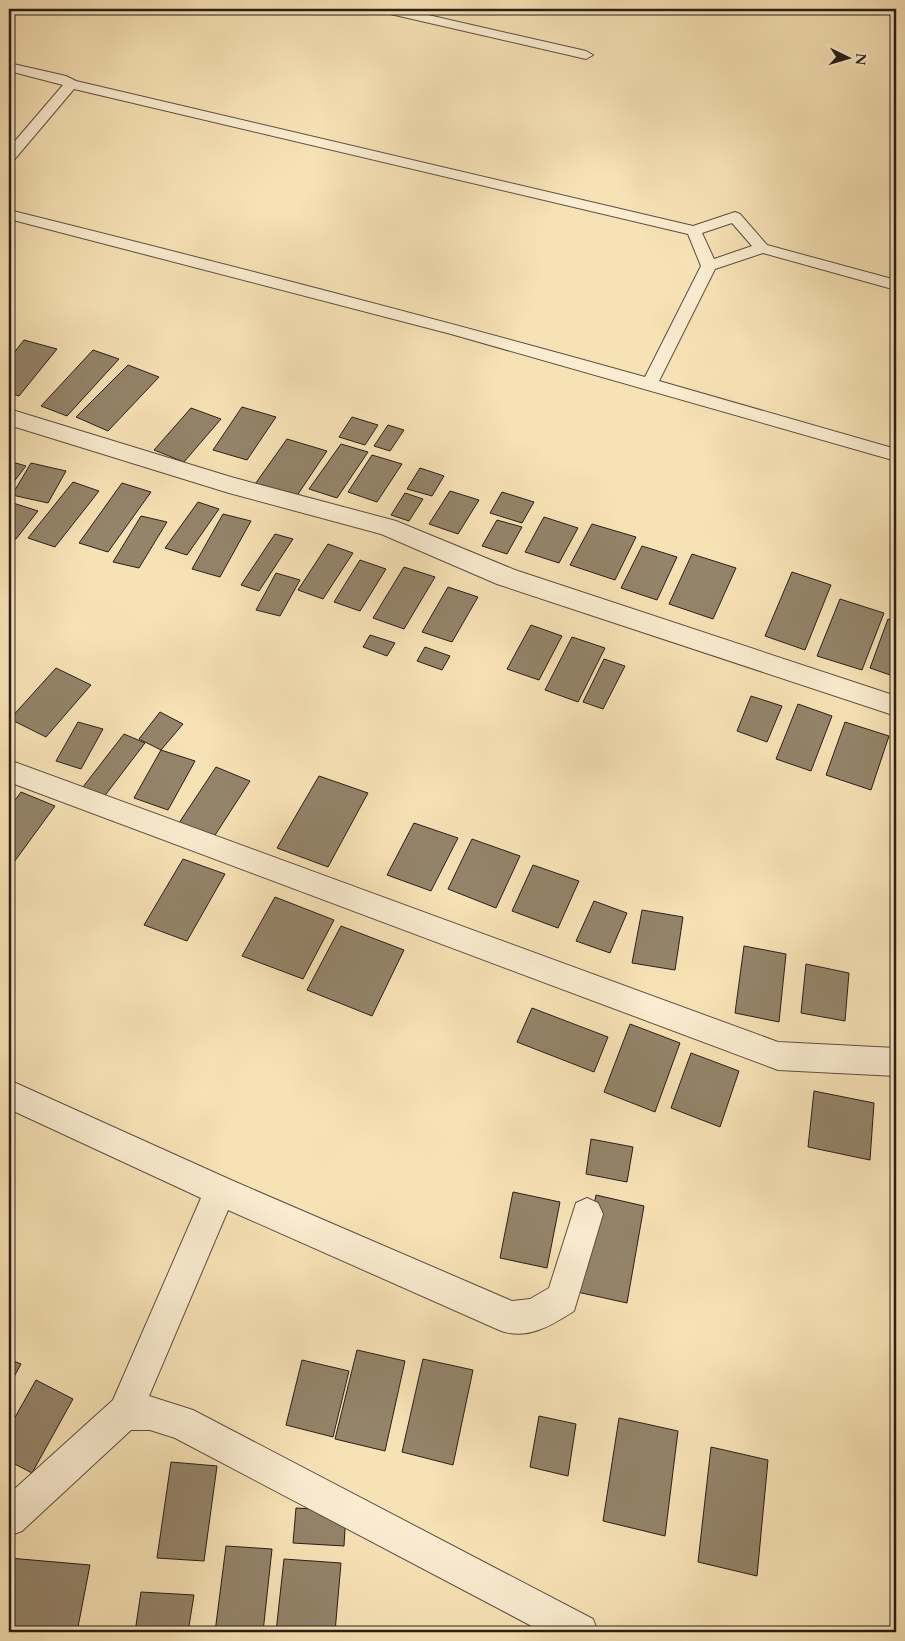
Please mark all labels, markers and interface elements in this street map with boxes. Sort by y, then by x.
north arrow [822,32,872,82]
text: N [850,52,870,66]

